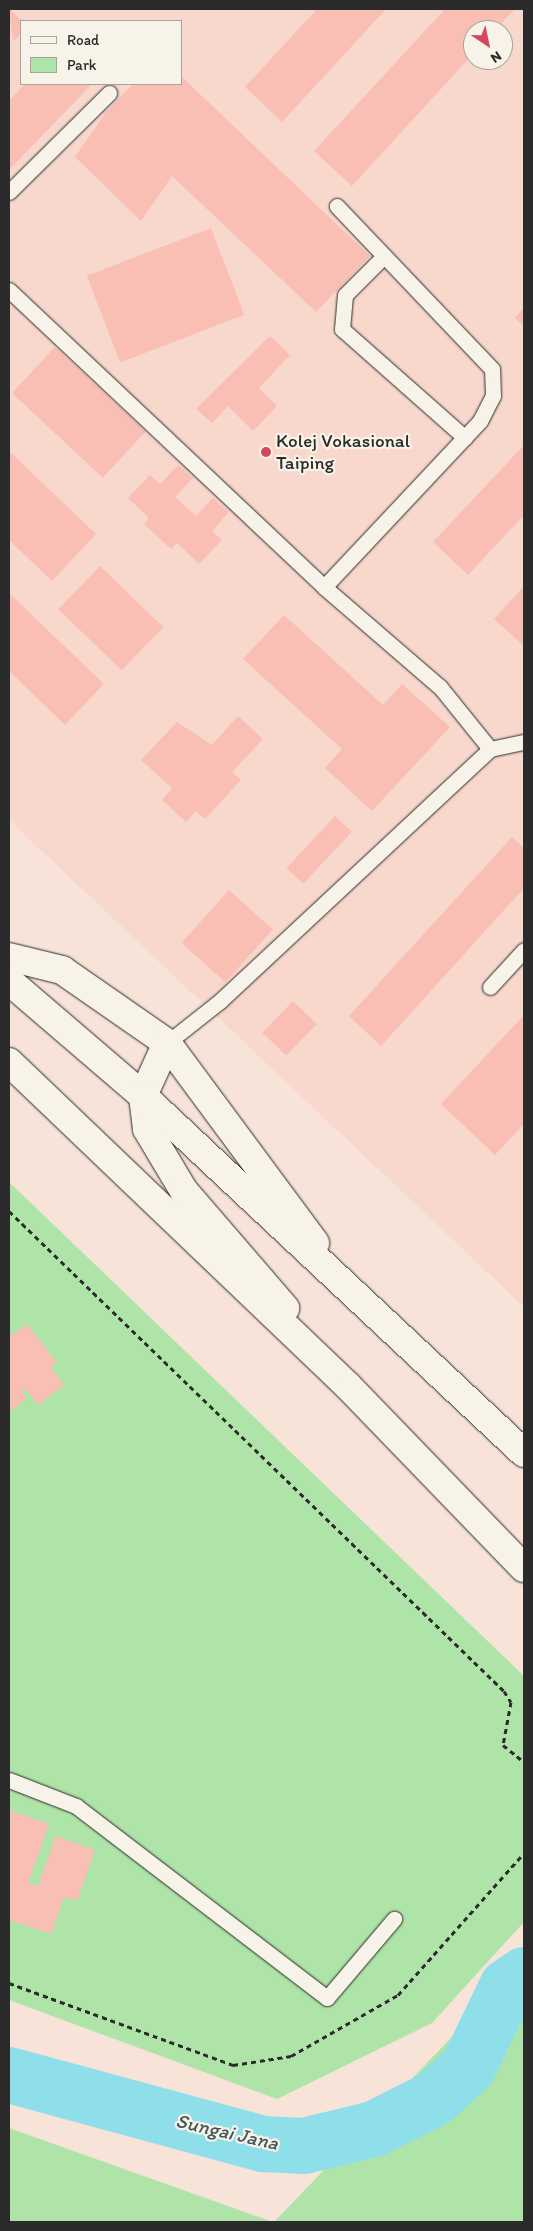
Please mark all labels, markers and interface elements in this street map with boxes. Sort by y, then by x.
legend [20,20,182,85]
north arrow [463,20,513,70]
text: Road [67,31,99,49]
text: N [487,47,505,67]
text: Park [67,56,97,74]
place label: Kolej Vokasional Taiping [276,430,409,474]
marker: Kolej Vokasional Taiping [260,446,272,458]
water label: Sungai Jana [174,2109,280,2155]

